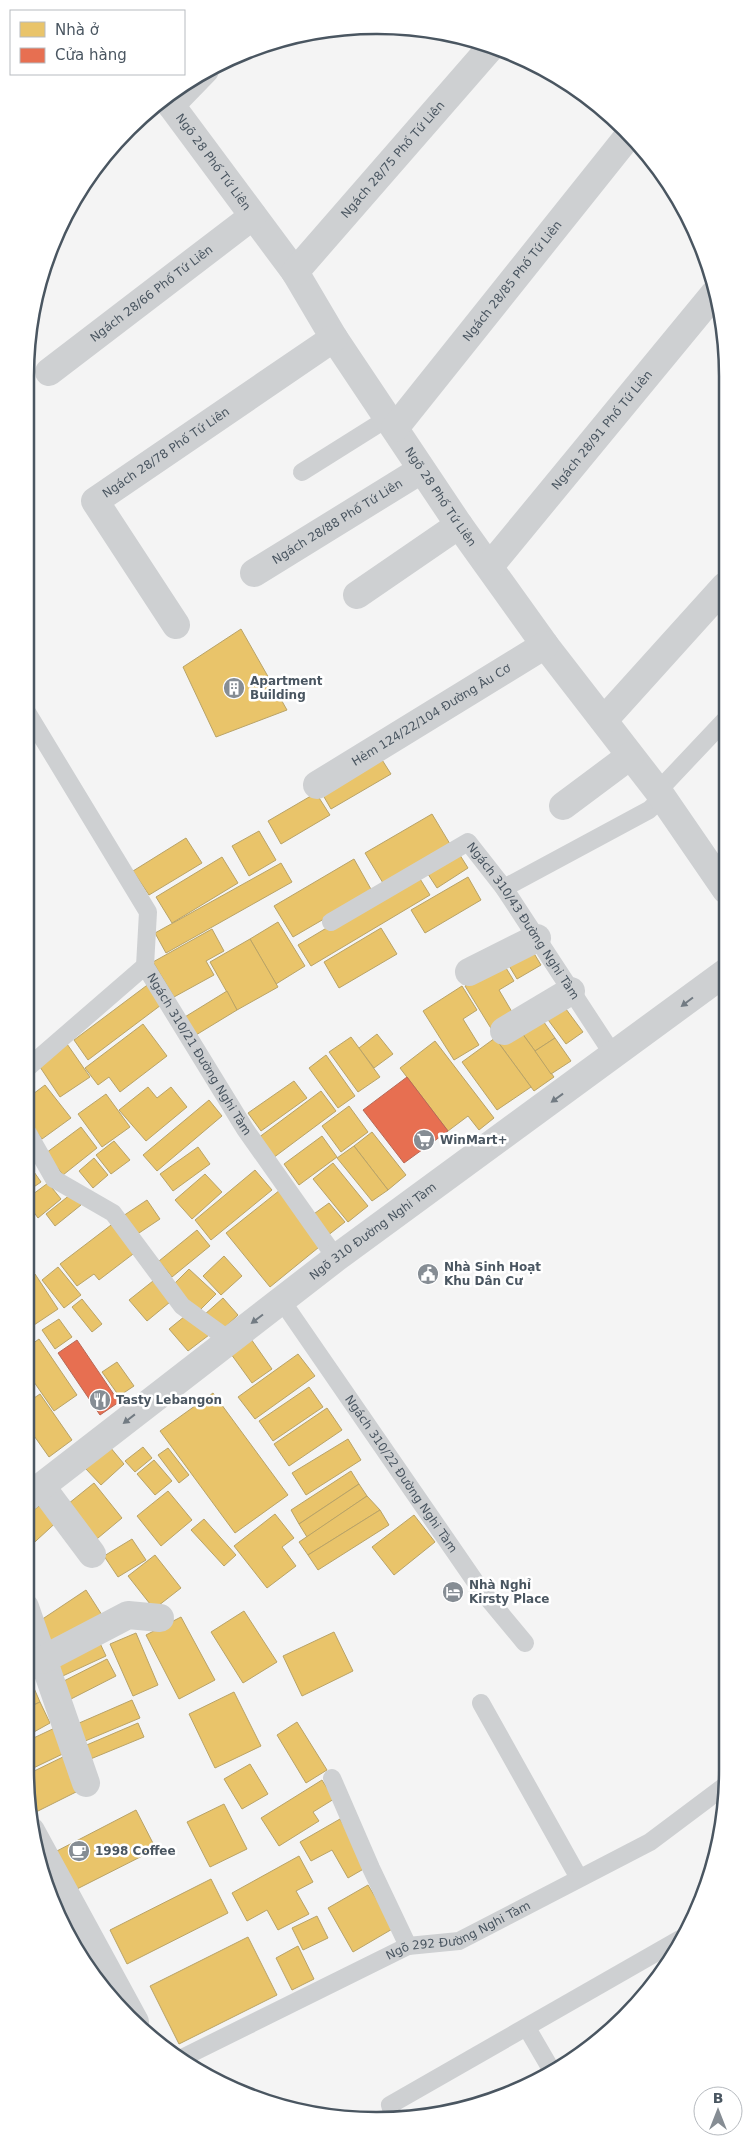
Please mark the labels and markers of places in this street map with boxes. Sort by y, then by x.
place label: Apartment Building [250,674,323,702]
building icon: Apartment Building [222,676,246,700]
supermarket icon: WinMart+ [412,1128,436,1152]
place label: WinMart+ [440,1133,508,1147]
place label: Nhà Sinh Hoạt Khu Dân Cư [444,1260,541,1288]
public building icon: Nhà Sinh Hoạt Khu Dân Cư [416,1262,440,1286]
restaurant icon: Tasty Lebangon [88,1388,112,1412]
place label: Tasty Lebangon [116,1393,222,1407]
place label: Nhà Nghỉ Kirsty Place [469,1578,549,1606]
hotel icon: Nhà Nghỉ Kirsty Place [441,1580,465,1604]
cafe icon: 1998 Coffee [67,1839,91,1863]
place label: 1998 Coffee [95,1844,176,1858]

